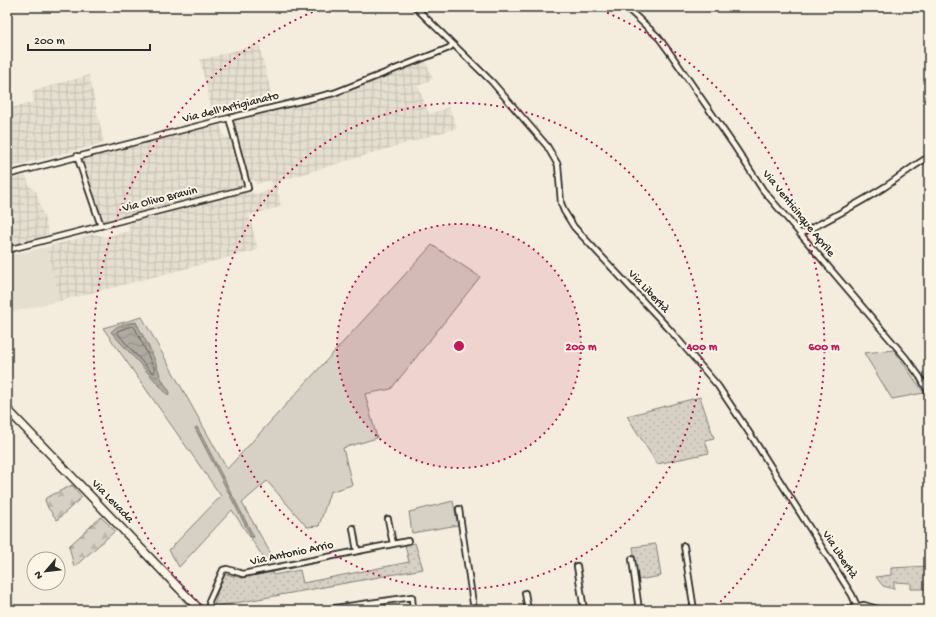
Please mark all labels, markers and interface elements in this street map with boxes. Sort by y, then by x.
scale bar [28,26,150,52]
text: 200 m [34,35,65,49]
street label: Via dell'Artigianato [180,89,281,127]
street label: Via Venticinque Aprile [758,167,838,261]
street label: Via Olivo Bravin [120,184,199,216]
street label: Via Libertà [624,267,672,317]
centre of rings [452,339,466,353]
text: 200 m [566,341,597,355]
text: 400 m [686,341,718,355]
text: 600 m [808,341,840,355]
street label: Via Levada [87,477,136,527]
street label: Via Libertà [818,528,860,582]
street label: Via Antonio Arrio [248,538,335,570]
north arrow [26,551,66,591]
text: N [32,569,46,581]

